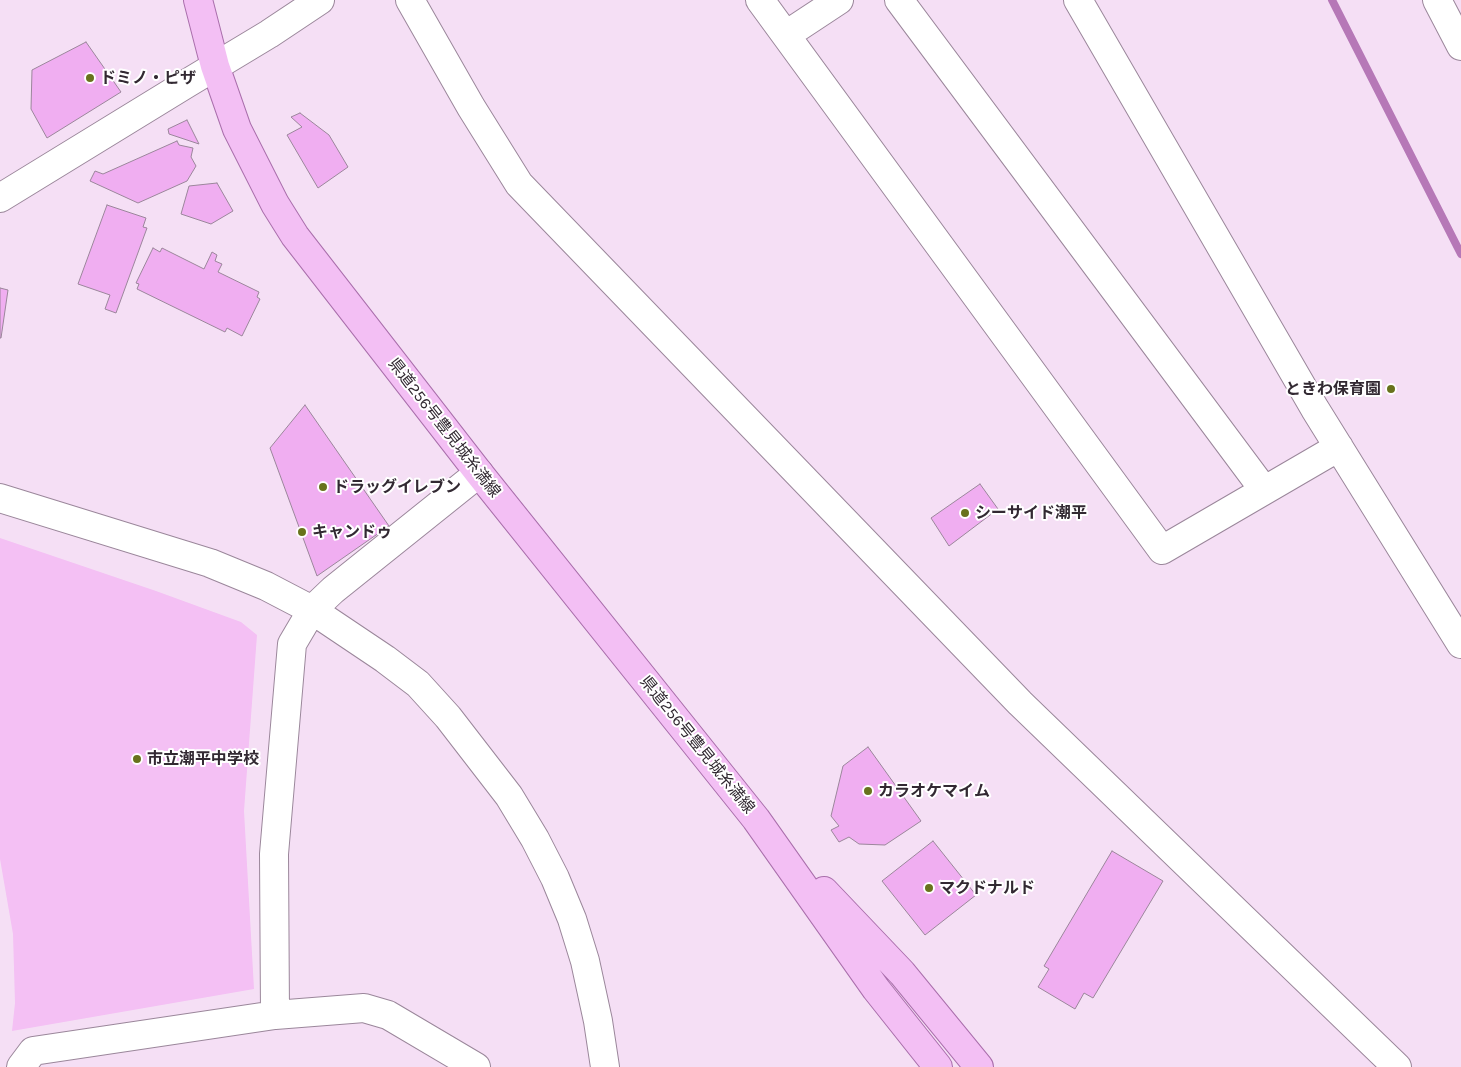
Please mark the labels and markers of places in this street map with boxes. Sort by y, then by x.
place label: ドミノ・ピザ [100,68,196,88]
marker: ドミノ・ピザ [84,72,96,84]
place label: ときわ保育園 [1285,379,1381,399]
marker: ときわ保育園 [1385,383,1397,395]
place label: ドラッグイレブン [333,477,461,497]
marker: ドラッグイレブン [317,481,329,493]
place label: シーサイド潮平 [975,503,1087,523]
marker: シーサイド潮平 [959,507,971,519]
place label: キャンドゥ [312,522,392,542]
marker: キャンドゥ [296,526,308,538]
place label: 市立潮平中学校 [147,749,259,769]
marker: 市立潮平中学校 [131,753,143,765]
place label: カラオケマイム [878,781,990,801]
marker: カラオケマイム [862,785,874,797]
place label: マクドナルド [939,878,1035,898]
marker: マクドナルド [923,882,935,894]

